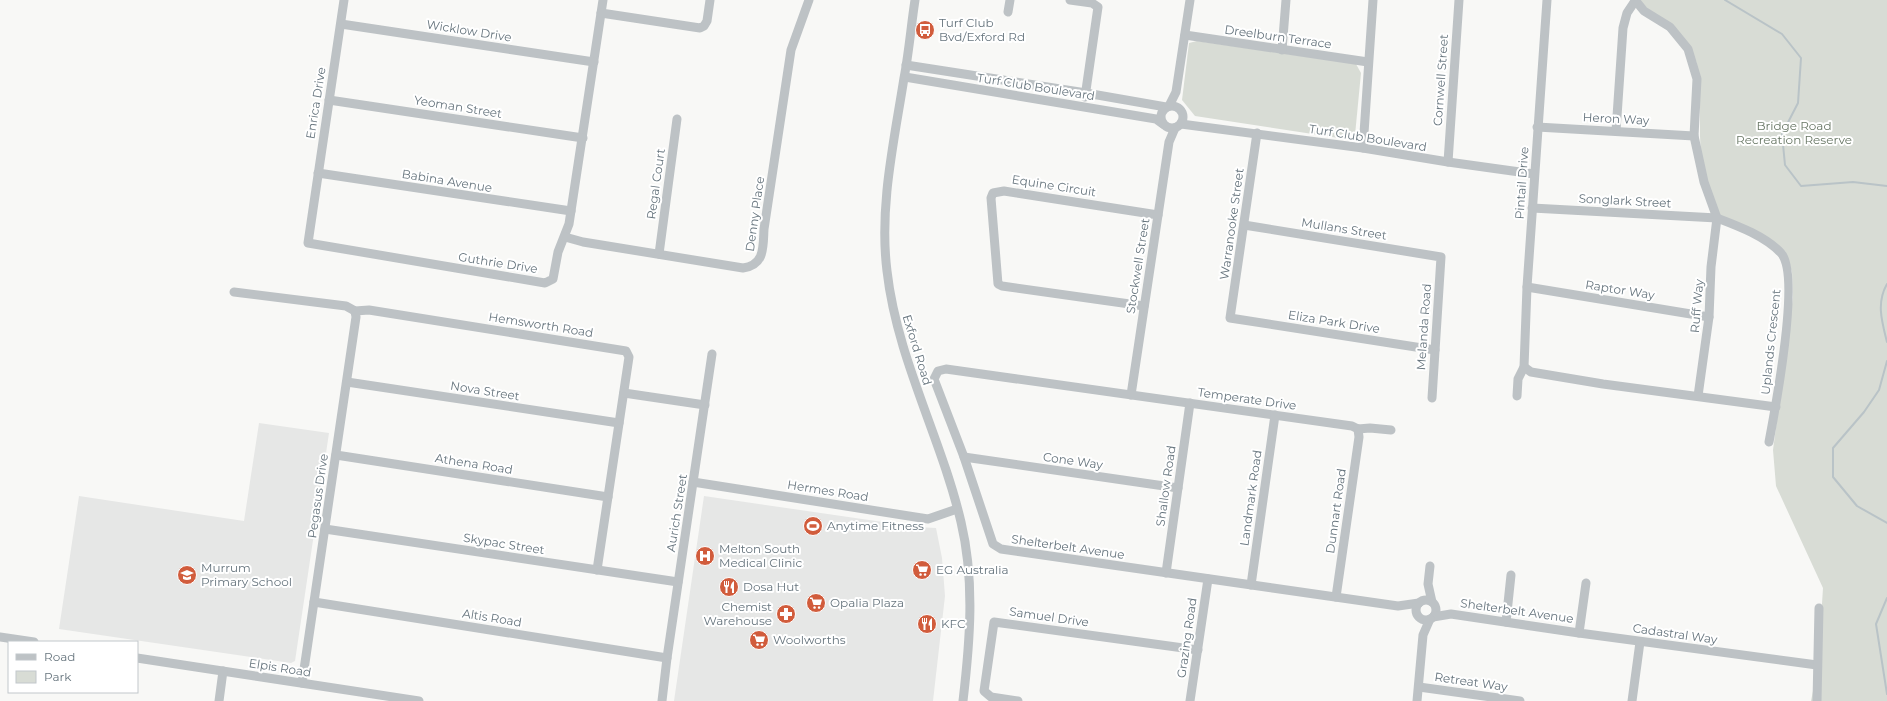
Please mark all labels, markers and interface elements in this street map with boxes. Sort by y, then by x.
place label: Turf Club Bvd/Exford Rd [939,15,1025,44]
street label: Wicklow Drive [425,16,513,45]
bus stop icon: Turf Club Bvd/Exford Rd [914,19,936,41]
street label: Dreelburn Terrace [1224,22,1333,51]
street label: Cornwell Street [1430,33,1451,126]
street label: Enrica Drive [302,66,329,140]
street label: Turf Club Boulevard [976,70,1096,103]
street label: Yeoman Street [413,92,503,121]
street label: Heron Way [1582,109,1650,128]
park label: Bridge Road Recreation Reserve [1736,118,1852,147]
street label: Turf Club Boulevard [1308,121,1428,154]
street label: Pintail Drive [1511,146,1532,220]
street label: Regal Court [643,147,668,220]
street label: Babina Avenue [401,166,493,195]
street label: Warranooke Street [1216,167,1247,281]
street label: Equine Circuit [1011,171,1097,200]
street label: Denny Place [742,175,767,252]
street label: Songlark Street [1578,191,1672,210]
street label: Mullans Street [1300,214,1388,243]
street label: Stockwell Street [1123,217,1152,315]
street label: Guthrie Drive [457,249,539,276]
street label: Raptor Way [1584,277,1656,302]
street label: Ruff Way [1687,278,1706,334]
street label: Melanda Road [1413,283,1434,371]
street label: Uplands Crescent [1757,288,1784,396]
street label: Eliza Park Drive [1287,307,1381,336]
street label: Hemsworth Road [488,309,595,340]
street label: Exford Road [900,313,935,387]
street label: Nova Street [449,378,521,403]
street label: Temperate Drive [1197,384,1297,413]
street label: Shallow Road [1152,445,1179,527]
street label: Cone Way [1042,449,1104,472]
street label: Landmark Road [1236,449,1265,547]
street label: Athena Road [434,450,514,477]
street label: Pegasus Drive [304,453,331,539]
street label: Dunnart Road [1322,467,1349,554]
street label: Aurich Street [663,473,690,553]
street label: Hermes Road [786,477,870,504]
sports icon: Anytime Fitness [802,515,824,537]
place label: Anytime Fitness [827,518,924,533]
street label: Skypac Street [462,530,546,557]
street label: Shelterbelt Avenue [1010,531,1126,562]
place label: Melton South Medical Clinic [719,541,803,570]
hospital icon: Melton South Medical Clinic [694,545,716,567]
supermarket icon: EG Australia [911,559,933,581]
place label: Murrum Primary School [201,560,292,589]
place label: EG Australia [936,562,1009,577]
school or university icon: Murrum Primary School [176,564,198,586]
restaurant icon: Dosa Hut [718,576,740,598]
place label: Dosa Hut [743,579,799,594]
supermarket icon: Opalia Plaza [805,592,827,614]
place label: Opalia Plaza [830,595,904,610]
street label: Shelterbelt Avenue [1459,595,1575,626]
street label: Grazing Road [1173,597,1200,679]
place label: Chemist Warehouse [704,599,772,628]
pharmacy icon: Chemist Warehouse [775,603,797,625]
street label: Samuel Drive [1008,603,1090,630]
street label: Altis Road [461,605,523,630]
restaurant icon: KFC [916,613,938,635]
place label: KFC [941,616,966,631]
street label: Cadastral Way [1632,620,1719,647]
supermarket icon: Woolworths [748,629,770,651]
place label: Woolworths [773,632,846,647]
legend [8,641,138,693]
text: Road [44,649,75,664]
street label: Elpis Road [248,655,312,680]
text: Park [44,669,72,684]
street label: Retreat Way [1434,669,1509,694]

